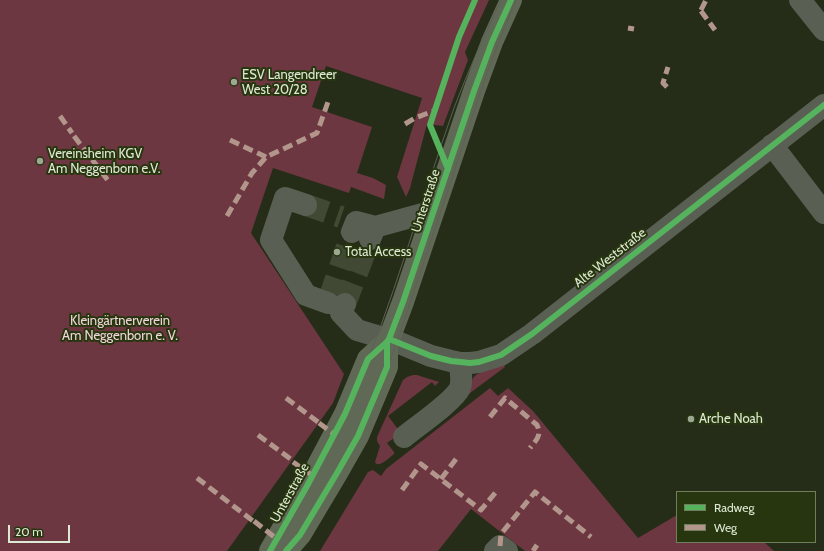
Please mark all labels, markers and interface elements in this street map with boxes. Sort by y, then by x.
place label: ESV Langendreer West 20/28 [242,67,337,98]
marker: ESV Langendreer West 20/28 [229,77,239,87]
place label: Vereinsheim KGV Am Neggenborn e.V. [48,146,160,177]
marker: Vereinsheim KGV Am Neggenborn e.V. [35,156,45,166]
street label: Unterstraße [408,167,444,235]
street label: Alte Weststraße [571,225,649,291]
place label: Total Access [345,244,411,260]
marker: Total Access [332,247,342,257]
park label: Kleingärtnerverein Am Neggenborn e. V. [62,313,178,344]
place label: Arche Noah [699,411,763,427]
marker: Arche Noah [686,414,696,424]
street label: Unterstraße [267,461,313,525]
legend [676,491,816,543]
text: Radweg [714,500,754,515]
scale bar [10,517,72,543]
text: Weg [714,520,737,535]
text: 20 m [15,524,43,539]

